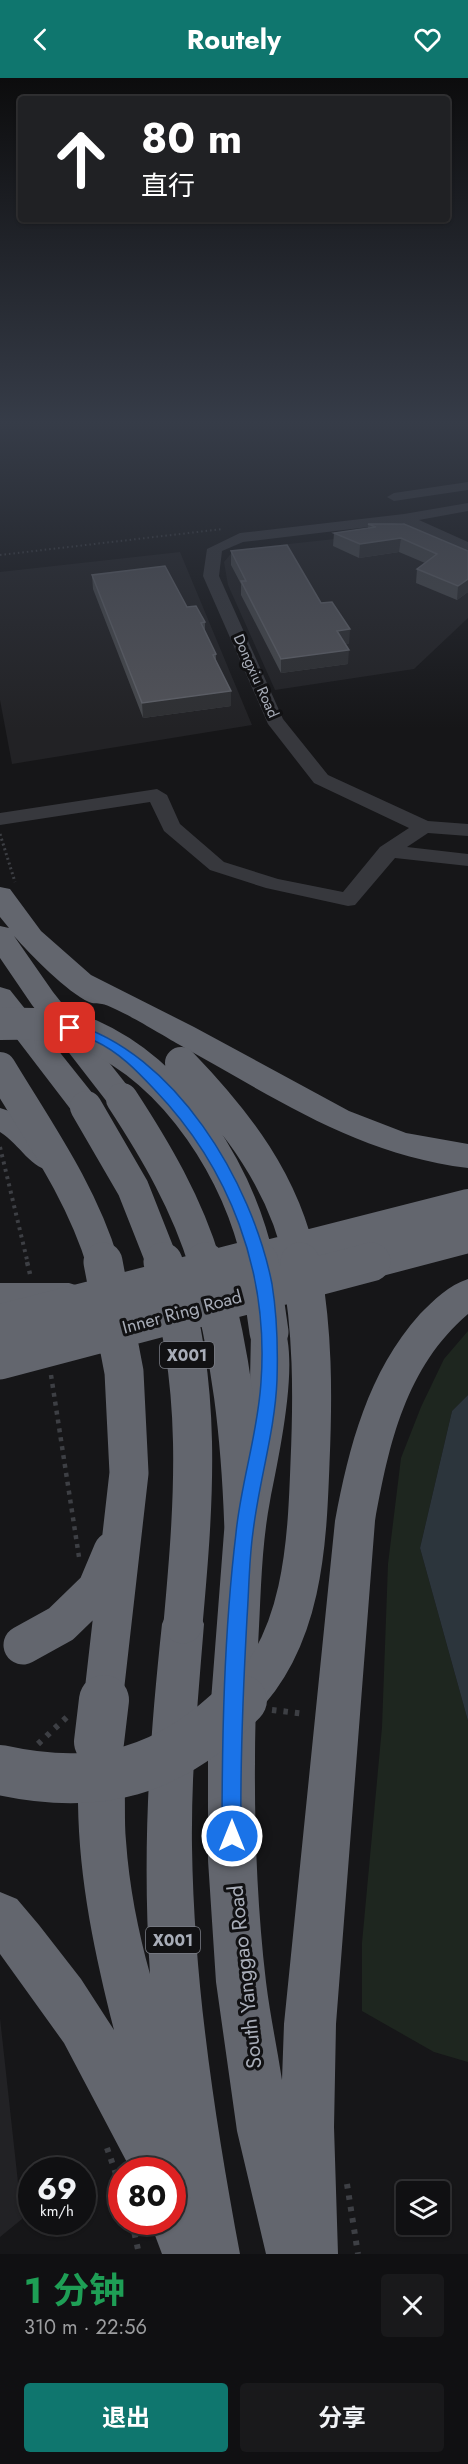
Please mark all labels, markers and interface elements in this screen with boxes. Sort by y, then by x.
text: Routely [187,20,281,59]
icon: back [24,23,57,56]
icon: heart [411,23,444,56]
text: 80 m [141,108,242,169]
icon: ahead [42,120,120,198]
text: 直行 [141,166,195,205]
street label: Dongxiu Road [228,631,284,721]
pin [44,1002,95,1053]
icon: arrive [53,1011,86,1044]
street label: Inner Ring Road [119,1284,245,1340]
road number: X001 [160,1342,214,1368]
position arrow [200,1804,264,1868]
street label: South Yanggao Road [220,1884,270,2070]
road number: X001 [146,1927,200,1953]
speed limit sign: 80 [108,2157,186,2235]
text: 69 [37,2167,77,2210]
map controls [396,2181,450,2235]
button: layers [396,2181,450,2235]
text: km/h [40,2200,74,2222]
text: 1 分钟 [24,2264,125,2316]
button: close [381,2274,444,2337]
text: 310 m · 22:56 [24,2313,147,2342]
button: 退出 [24,2383,228,2452]
button: 分享 [240,2383,444,2452]

